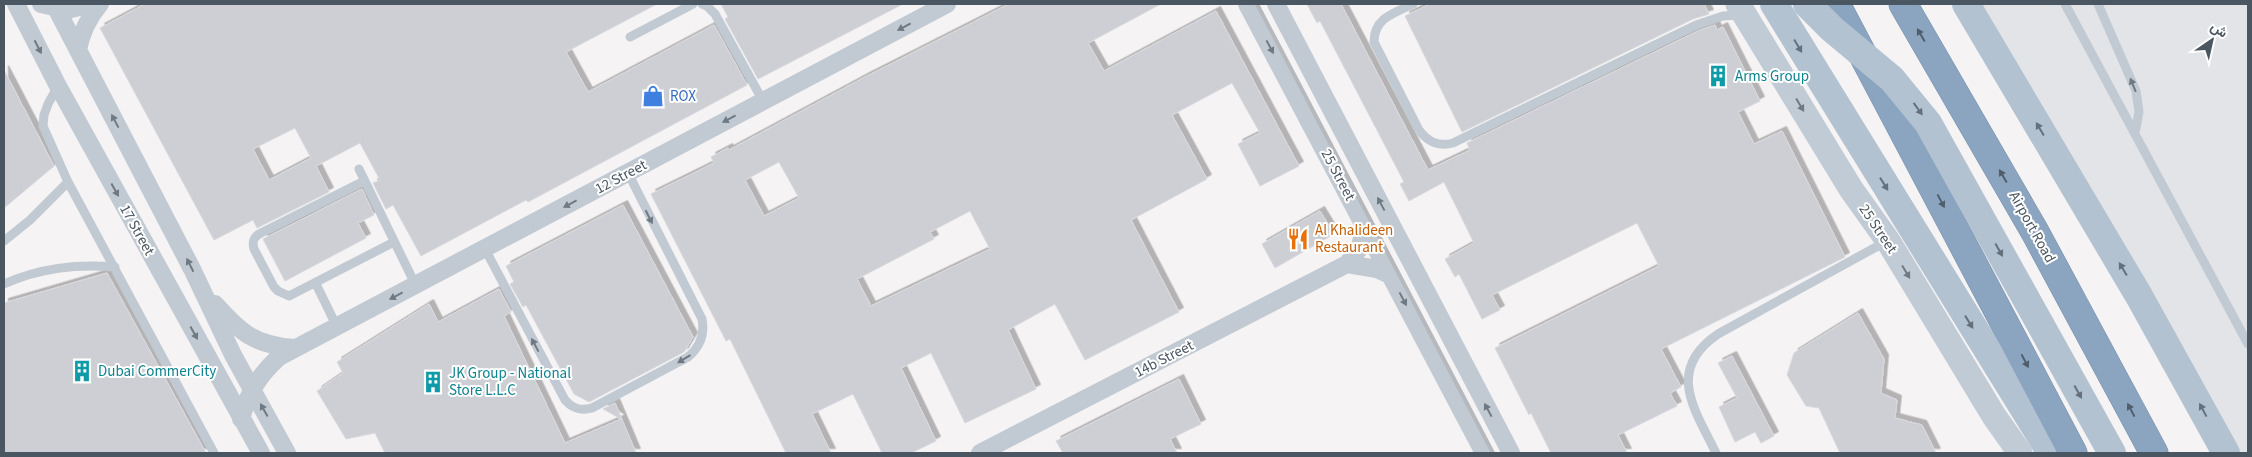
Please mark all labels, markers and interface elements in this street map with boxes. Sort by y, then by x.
north arrow [2187,15,2237,65]
text: ش [2206,17,2231,43]
one-way arrow [897,22,910,31]
one-way arrow [1917,28,1926,42]
one-way arrow [1794,39,1803,52]
one-way arrow [34,40,42,55]
one-way arrow [1266,40,1274,54]
building icon: Arms Group [1705,63,1731,89]
place label: Arms Group [1735,66,1809,87]
one-way arrow [2129,78,2137,92]
shop icon: ROX [640,83,666,109]
place label: ROX [670,86,696,107]
one-way arrow [1795,99,1804,112]
one-way arrow [1913,102,1923,116]
one-way arrow [111,114,119,129]
one-way arrow [722,115,736,123]
one-way arrow [2036,122,2045,135]
street label: 25 Street [1316,146,1360,204]
street label: 12 Street [592,155,650,199]
one-way arrow [1998,169,2007,182]
one-way arrow [1879,177,1889,190]
one-way arrow [111,183,119,198]
street label: Airport Road [2004,187,2060,267]
one-way arrow [1937,194,1945,209]
one-way arrow [1377,197,1385,211]
one-way arrow [563,199,577,208]
street label: 25 Street [1854,200,1902,258]
street label: 17 Street [114,201,160,259]
one-way arrow [645,209,654,224]
place label: Al Khalideen Restaurant [1315,220,1393,258]
restaurant icon: Al Khalideen Restaurant [1285,226,1311,252]
one-way arrow [1995,243,2004,256]
one-way arrow [186,258,194,273]
one-way arrow [2119,261,2127,276]
one-way arrow [1902,265,1911,278]
one-way arrow [388,292,403,300]
one-way arrow [1399,292,1407,306]
one-way arrow [1965,316,1974,329]
one-way arrow [189,326,198,339]
street label: 14b Street [1131,335,1197,383]
one-way arrow [531,338,539,353]
one-way arrow [677,354,690,363]
one-way arrow [2021,354,2029,368]
building icon: Dubai CommerCity [69,358,95,384]
place label: Dubai CommerCity [98,361,216,382]
place label: JK Group - National Store L.L.C [449,363,571,401]
building icon: JK Group - National Store L.L.C [420,369,446,395]
one-way arrow [2074,384,2082,399]
one-way arrow [260,403,268,417]
one-way arrow [1484,403,1492,417]
one-way arrow [2127,403,2136,417]
one-way arrow [2199,403,2207,418]

